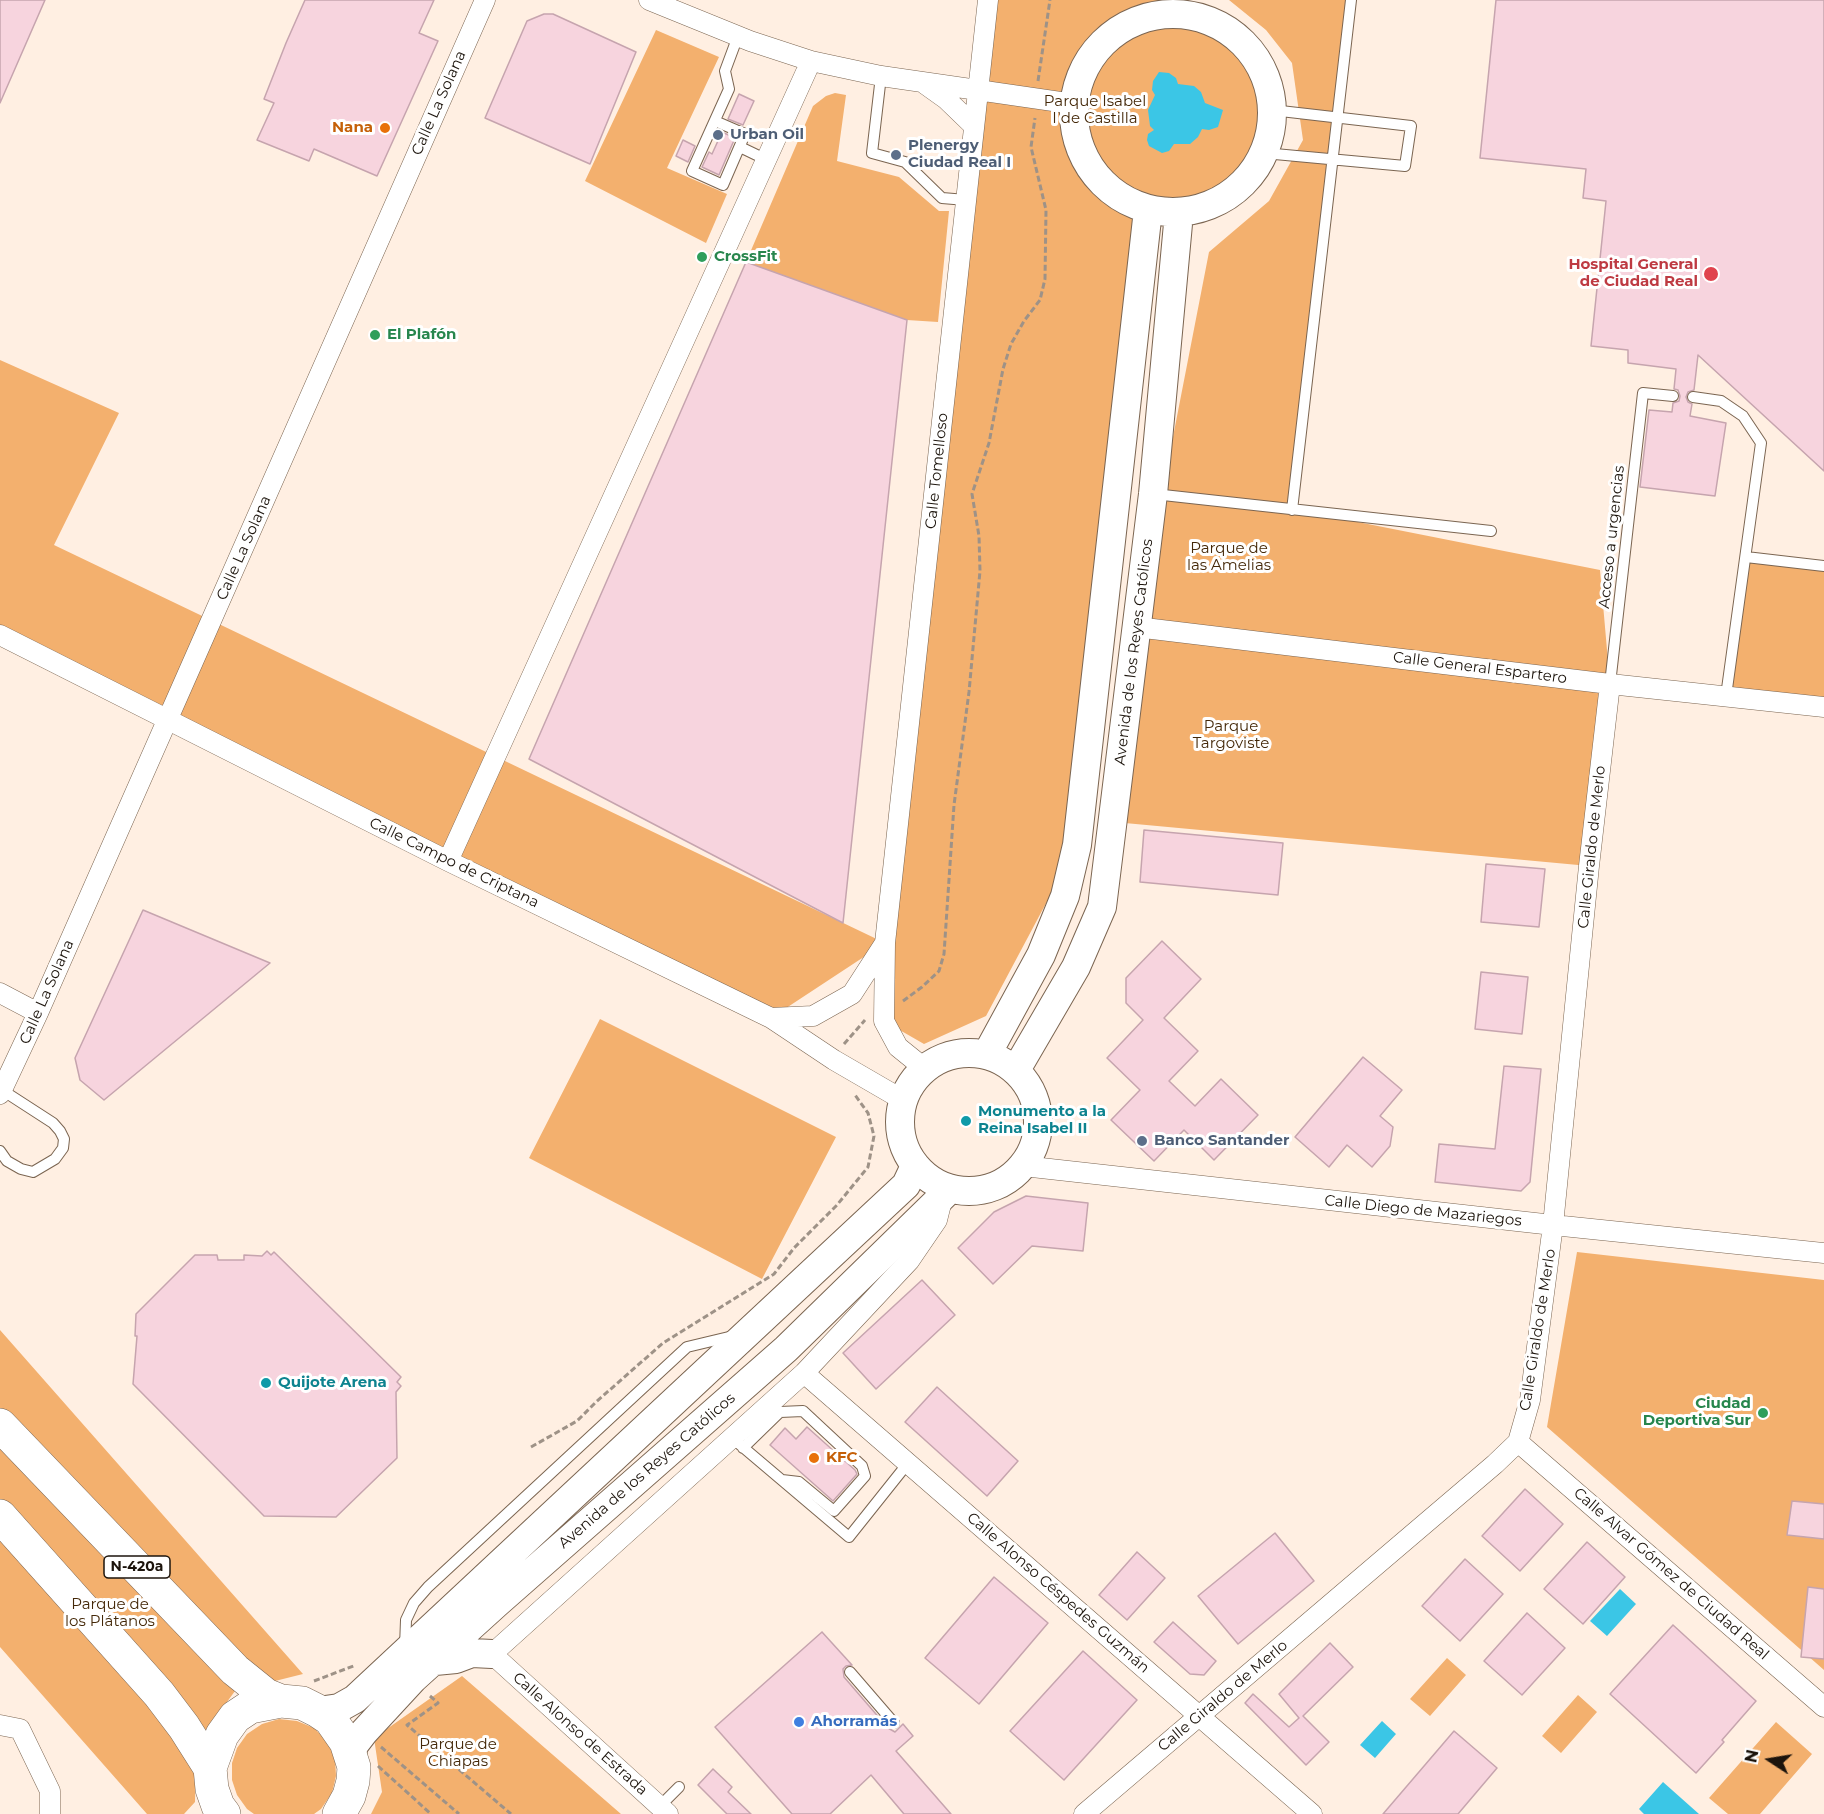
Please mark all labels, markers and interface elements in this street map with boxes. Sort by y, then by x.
street label: Calle La Solana [408,48,470,158]
park label: Parque Isabel I de Castilla [1044,93,1146,128]
place label: Nana [332,119,373,137]
marker: Nana [378,121,392,135]
place label: Urban Oil [730,126,804,144]
marker: Urban Oil [711,128,725,142]
place label: Plenergy Ciudad Real I [908,137,1011,172]
marker: Plenergy Ciudad Real I [889,148,903,162]
place label: CrossFit [714,248,778,266]
marker: CrossFit [695,250,709,264]
place label: Hospital General de Ciudad Real [1568,256,1698,291]
marker: Hospital General de Ciudad Real [1702,265,1720,283]
place label: El Plafón [387,326,456,344]
marker: El Plafón [368,328,382,342]
street label: Calle Tomelloso [922,412,952,530]
street label: Acceso a urgencias [1596,465,1628,609]
street label: Calle La Solana [213,493,275,603]
street label: Avenida de los Reyes Católicos [1111,538,1157,766]
park label: Parque de las Amelias [1187,540,1271,575]
street label: Calle General Espartero [1392,648,1568,688]
park label: Parque Targoviste [1193,718,1269,753]
street label: Calle Giraldo de Merlo [1574,765,1610,929]
street label: Calle Campo de Criptana [366,814,542,912]
street label: Calle La Solana [16,937,78,1047]
place label: Monumento a la Reina Isabel II [978,1103,1106,1138]
marker: Monumento a la Reina Isabel II [959,1114,973,1128]
place label: Banco Santander [1154,1132,1289,1150]
marker: Banco Santander [1135,1134,1149,1148]
street label: Calle Diego de Mazariegos [1323,1192,1523,1230]
street label: Calle Giraldo de Merlo [1516,1248,1560,1412]
place label: Quijote Arena [278,1374,387,1392]
marker: Quijote Arena [259,1376,273,1390]
street label: Avenida de los Reyes Católicos [555,1389,739,1553]
place label: Ciudad Deportiva Sur [1643,1395,1751,1430]
marker: Ciudad Deportiva Sur [1756,1406,1770,1420]
place label: KFC [826,1449,857,1467]
marker: KFC [807,1451,821,1465]
street label: Calle Alvar Gómez de Ciudad Real [1570,1484,1772,1664]
street label: Calle Alonso Céspedes Guzmán [963,1509,1153,1677]
road number: N-420a [104,1556,170,1578]
park label: Parque de los Plátanos [65,1596,155,1631]
street label: Calle Giraldo de Merlo [1154,1636,1292,1756]
street label: Calle Alonso de Estrada [509,1669,651,1799]
place label: Ahorramás [811,1713,897,1731]
marker: Ahorramás [792,1715,806,1729]
north arrow [1740,1730,1800,1790]
park label: Parque de Chiapas [419,1736,497,1771]
text: N [1741,1748,1763,1764]

